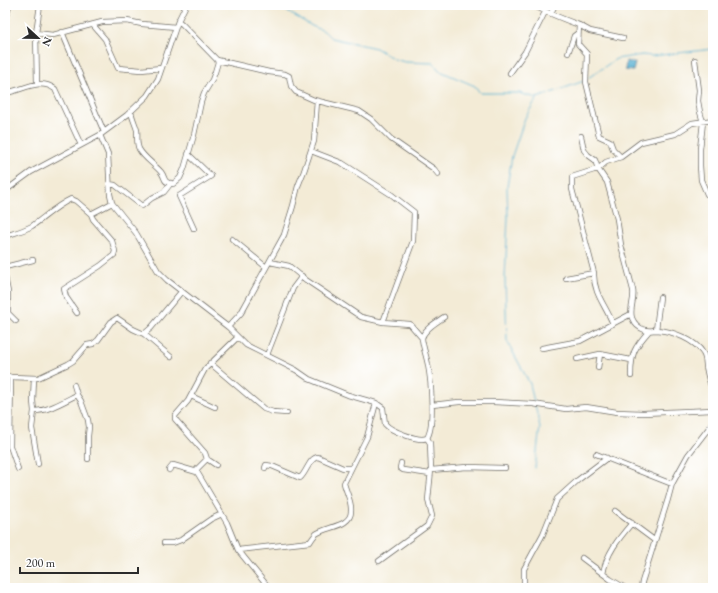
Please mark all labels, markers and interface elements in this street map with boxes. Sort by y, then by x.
north arrow [18,18,58,58]
text: N [39,35,55,49]
scale bar [20,549,138,575]
text: 200 m [26,555,56,571]

